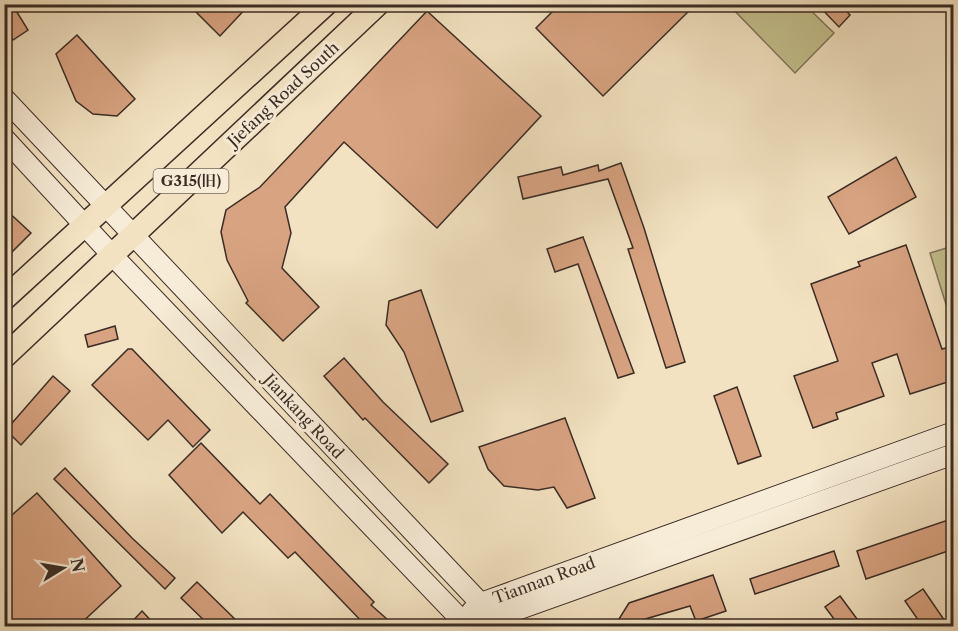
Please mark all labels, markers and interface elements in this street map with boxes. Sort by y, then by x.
street label: Jiefang Road South [221,37,343,153]
road number: G315(旧) [154,169,228,193]
street label: Jiankang Road [258,367,349,463]
north arrow [33,538,93,598]
street label: Tiannan Road [490,552,598,608]
text: N [67,556,89,574]

